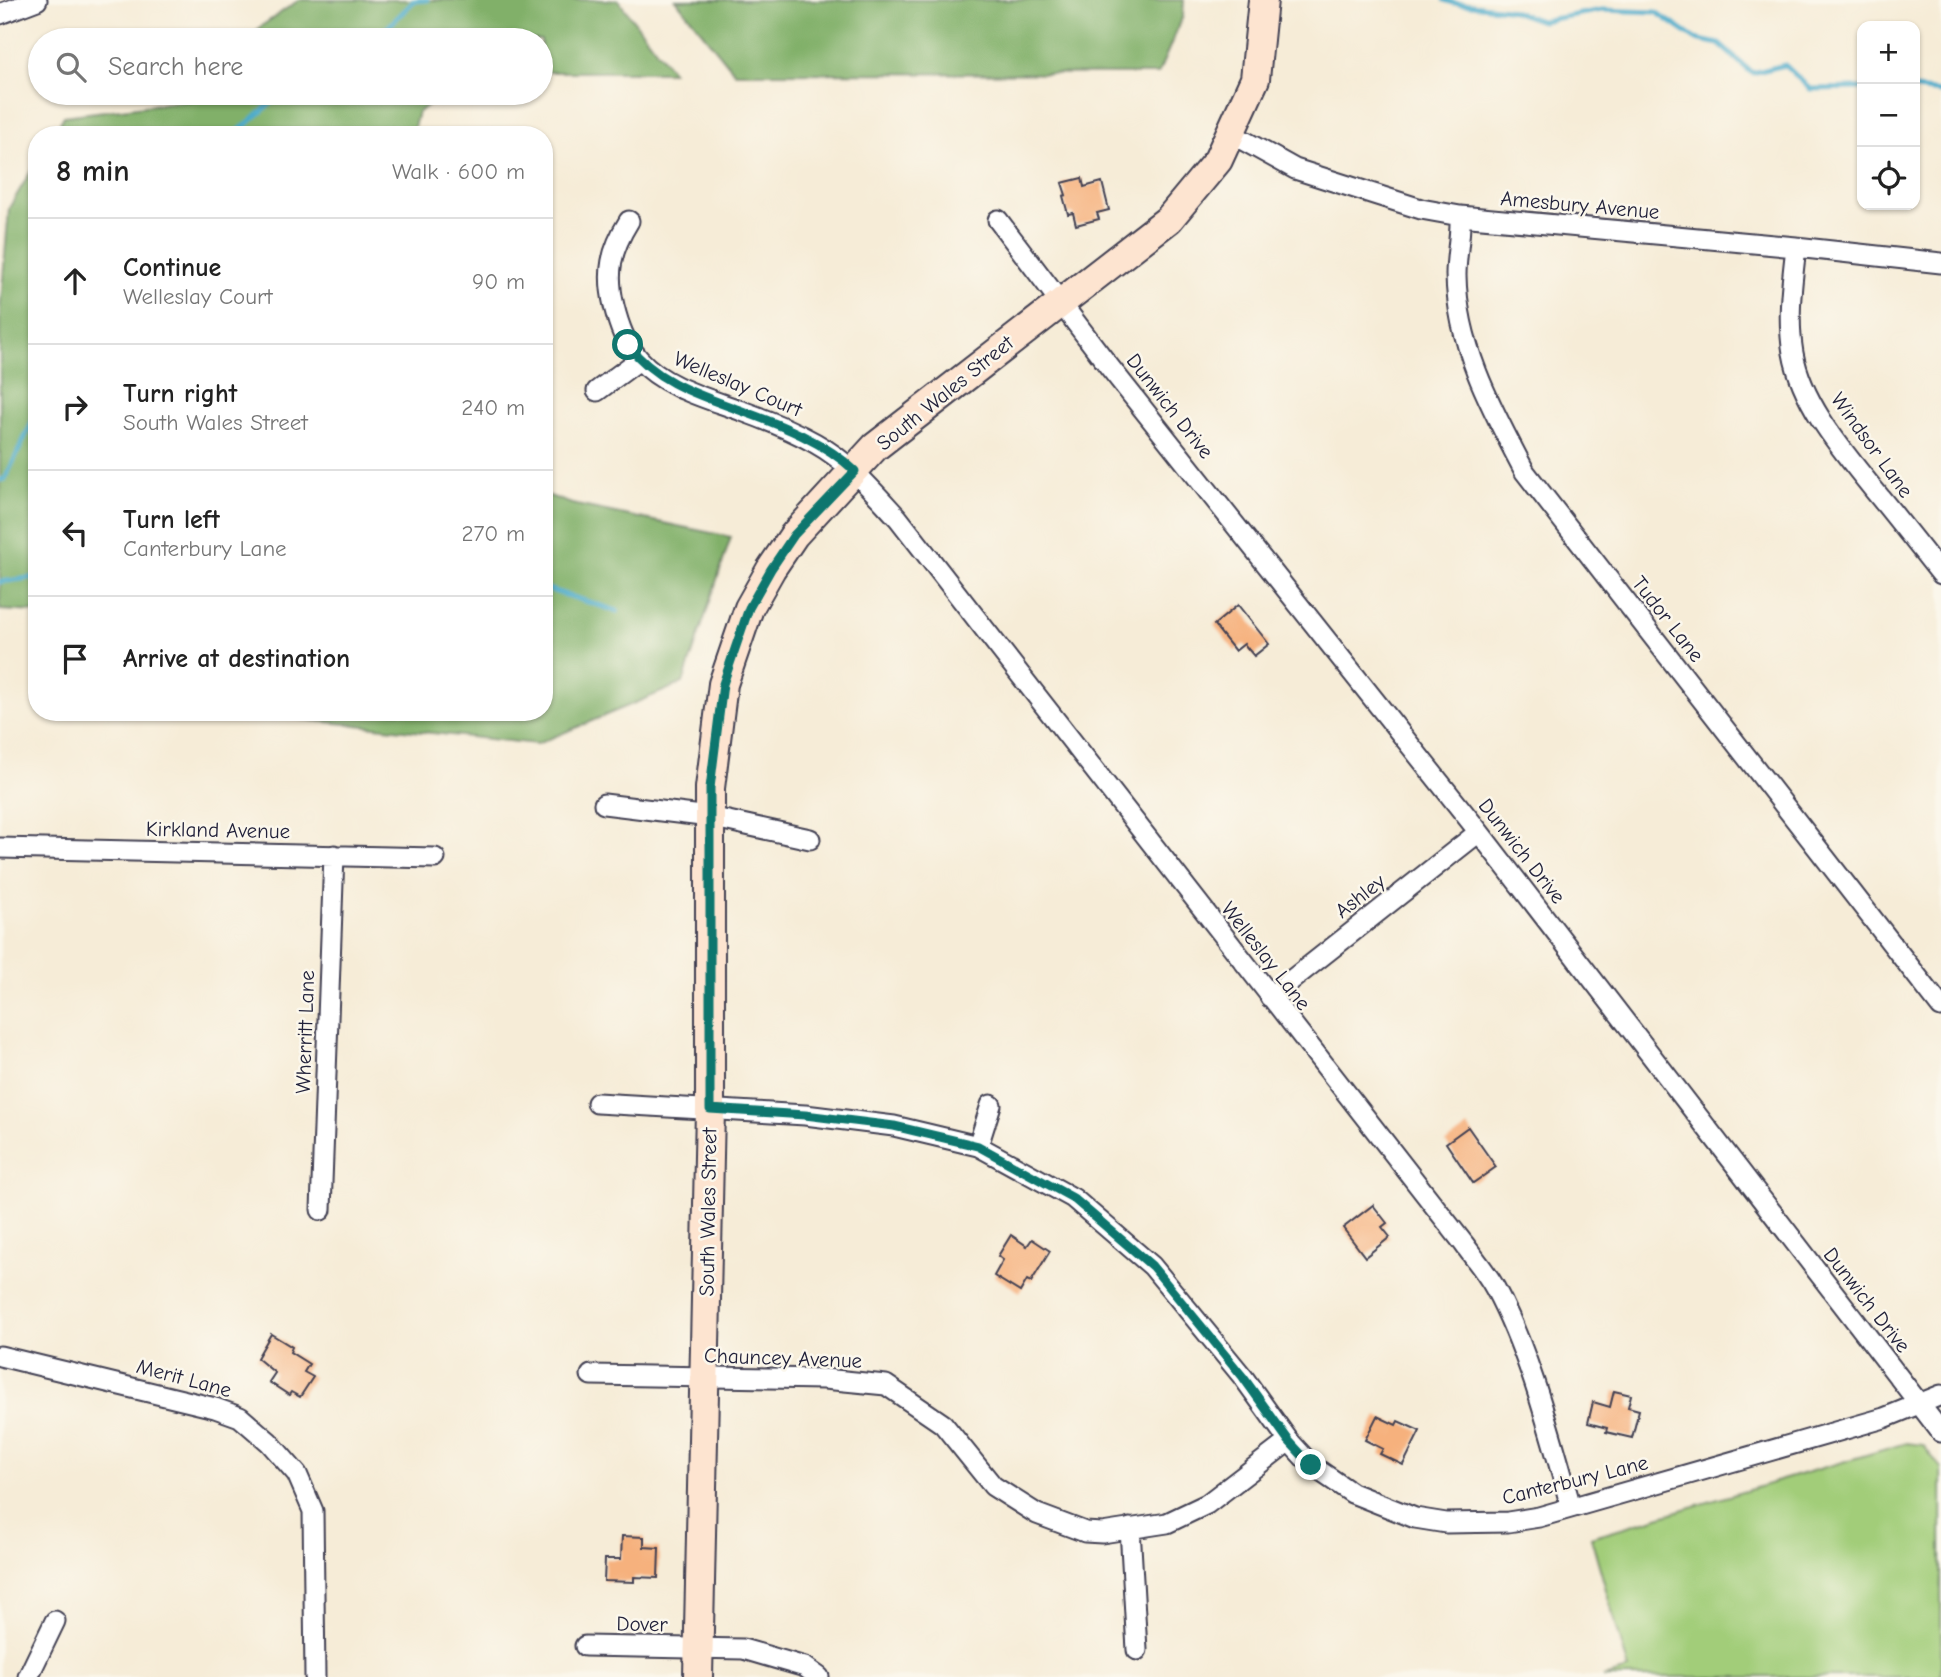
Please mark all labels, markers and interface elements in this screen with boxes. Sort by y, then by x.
map controls [1857,21,1920,210]
button: + [1857,21,1920,84]
search box [28,28,553,105]
icon: search [52,48,90,86]
text: Search here [108,52,243,82]
button: − [1857,84,1920,147]
button: locate [1857,147,1920,210]
text: 8 min [56,154,130,189]
text: Walk · 600 m [392,158,525,185]
street label: Amesbury Avenue [1500,186,1660,224]
text: Continue [123,253,221,283]
icon: ahead [56,262,94,300]
text: 90 m [472,268,525,295]
text: Welleslay Court [123,283,273,310]
route start [612,329,643,360]
street label: South Wales Street [872,330,1019,455]
street label: Welleslay Court [670,346,807,422]
street label: Dunwich Drive [1122,349,1218,463]
text: Turn right [123,379,237,409]
icon: right [56,388,94,426]
street label: Windsor Lane [1826,388,1918,502]
text: 240 m [461,394,525,421]
text: South Wales Street [123,409,308,436]
text: Turn left [123,505,220,535]
icon: left [56,514,94,552]
text: 270 m [461,520,525,547]
text: Canterbury Lane [123,535,287,562]
street label: Tudor Lane [1627,571,1709,667]
icon: arrive [56,640,94,678]
text: Arrive at destination [123,644,350,674]
street label: Dunwich Drive [1474,794,1570,908]
street label: Kirkland Avenue [146,817,290,843]
street label: Ashley [1330,869,1390,923]
street label: Welleslay Lane [1216,897,1316,1015]
street label: Wherritt Lane [291,970,319,1094]
street label: South Wales Street [695,1126,721,1297]
street label: Dunwich Drive [1819,1243,1915,1357]
street label: Chauncey Avenue [703,1343,863,1373]
street label: Merit Lane [134,1354,234,1402]
route end [1295,1449,1326,1480]
street label: Canterbury Lane [1500,1450,1650,1510]
street label: Dover [616,1612,669,1636]

